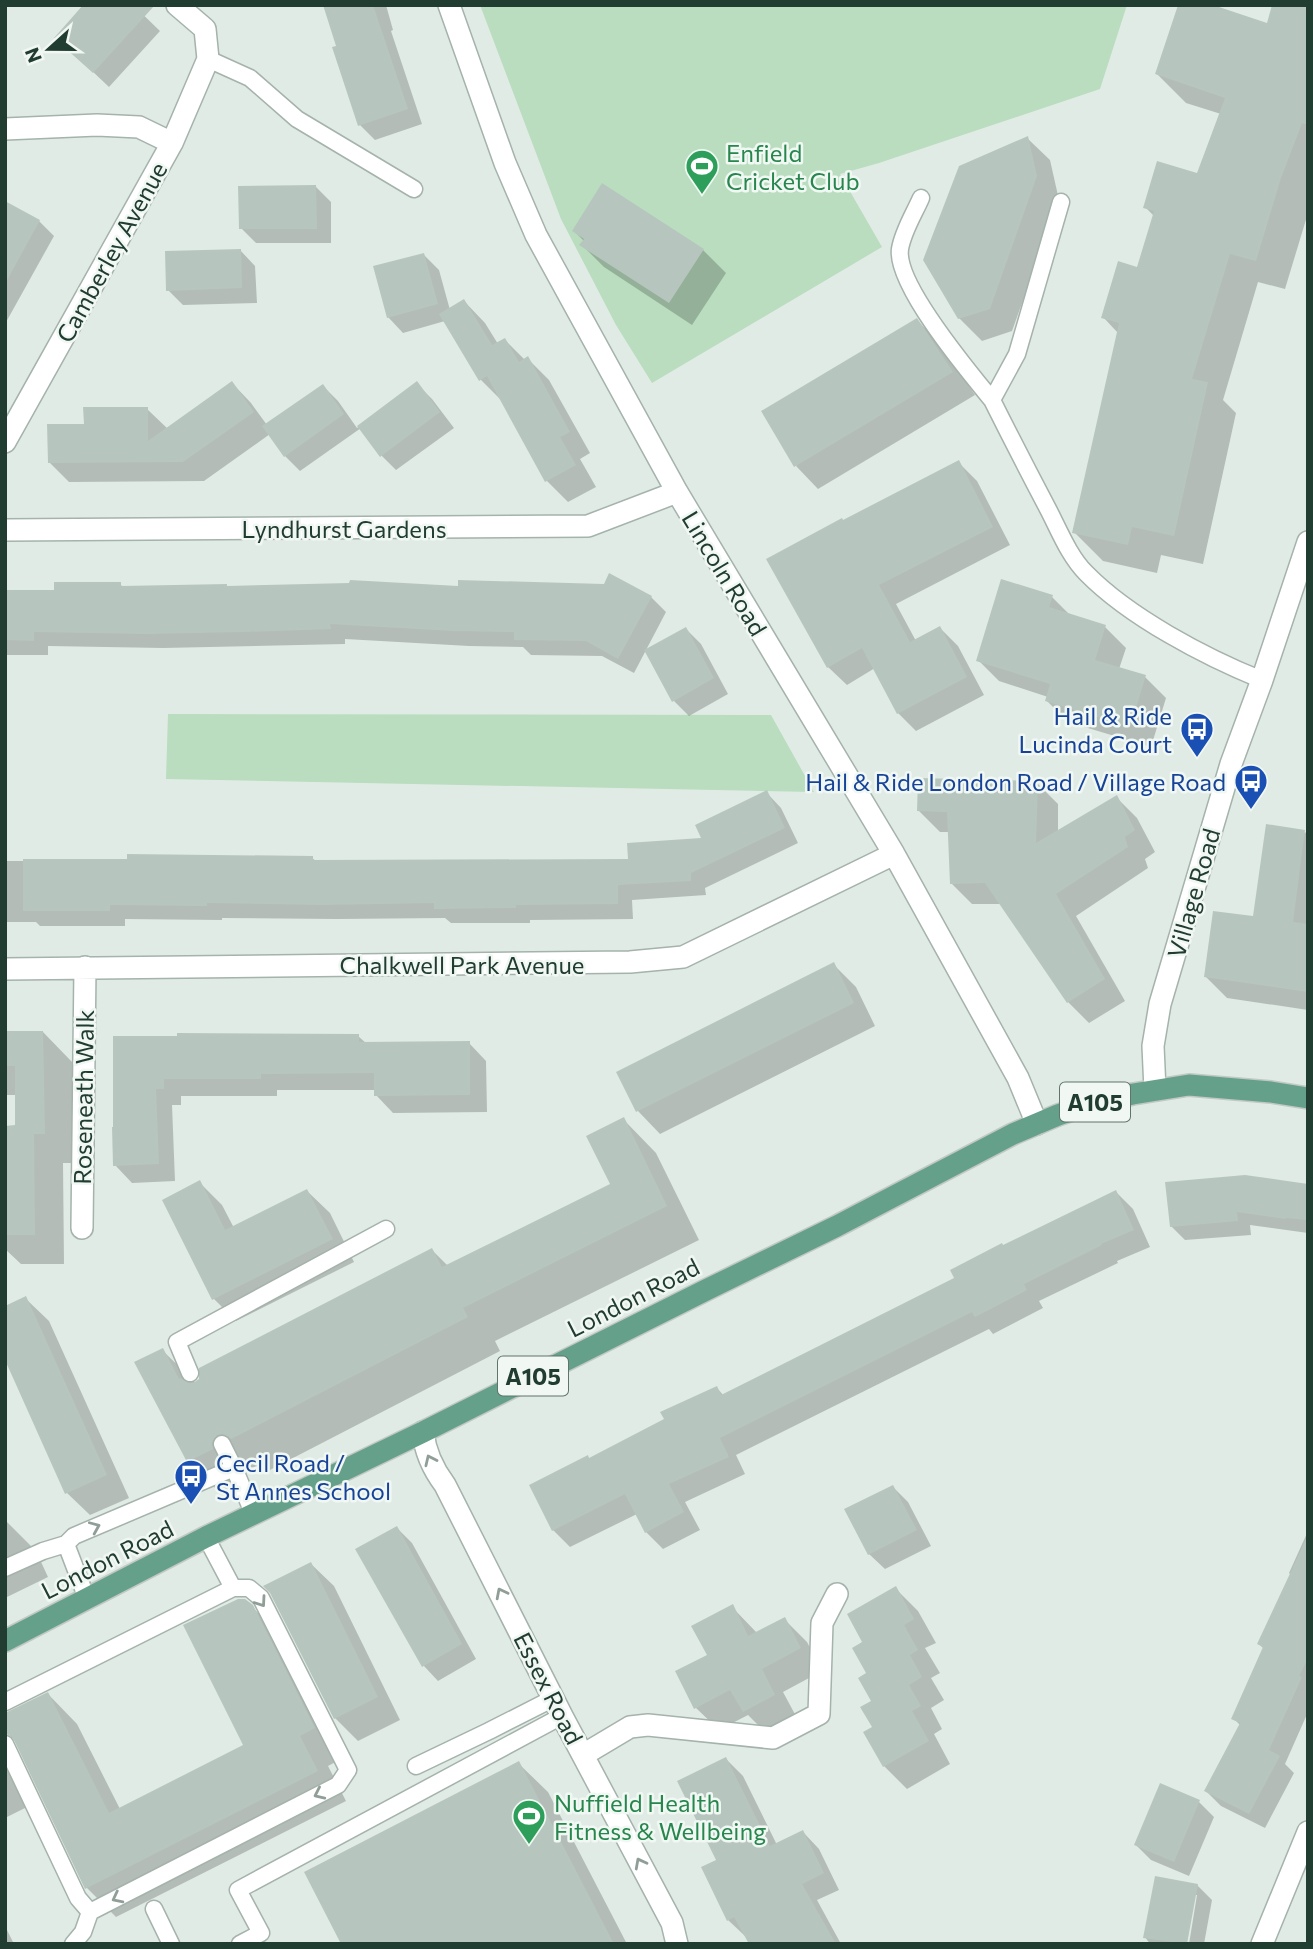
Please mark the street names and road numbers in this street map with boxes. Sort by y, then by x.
street label: Camberley Avenue [49,157,173,347]
street label: Lincoln Road [676,505,774,641]
street label: Lyndhurst Gardens [241,514,447,543]
street label: Village Road [1161,825,1225,961]
street label: Chalkwell Park Avenue [340,950,584,979]
street label: Roseneath Walk [67,1009,99,1185]
road number: A105 [1060,1082,1130,1121]
street label: London Road [562,1251,704,1343]
road number: A105 [498,1357,568,1396]
street label: London Road [36,1513,178,1605]
street label: Essex Road [508,1627,590,1749]

